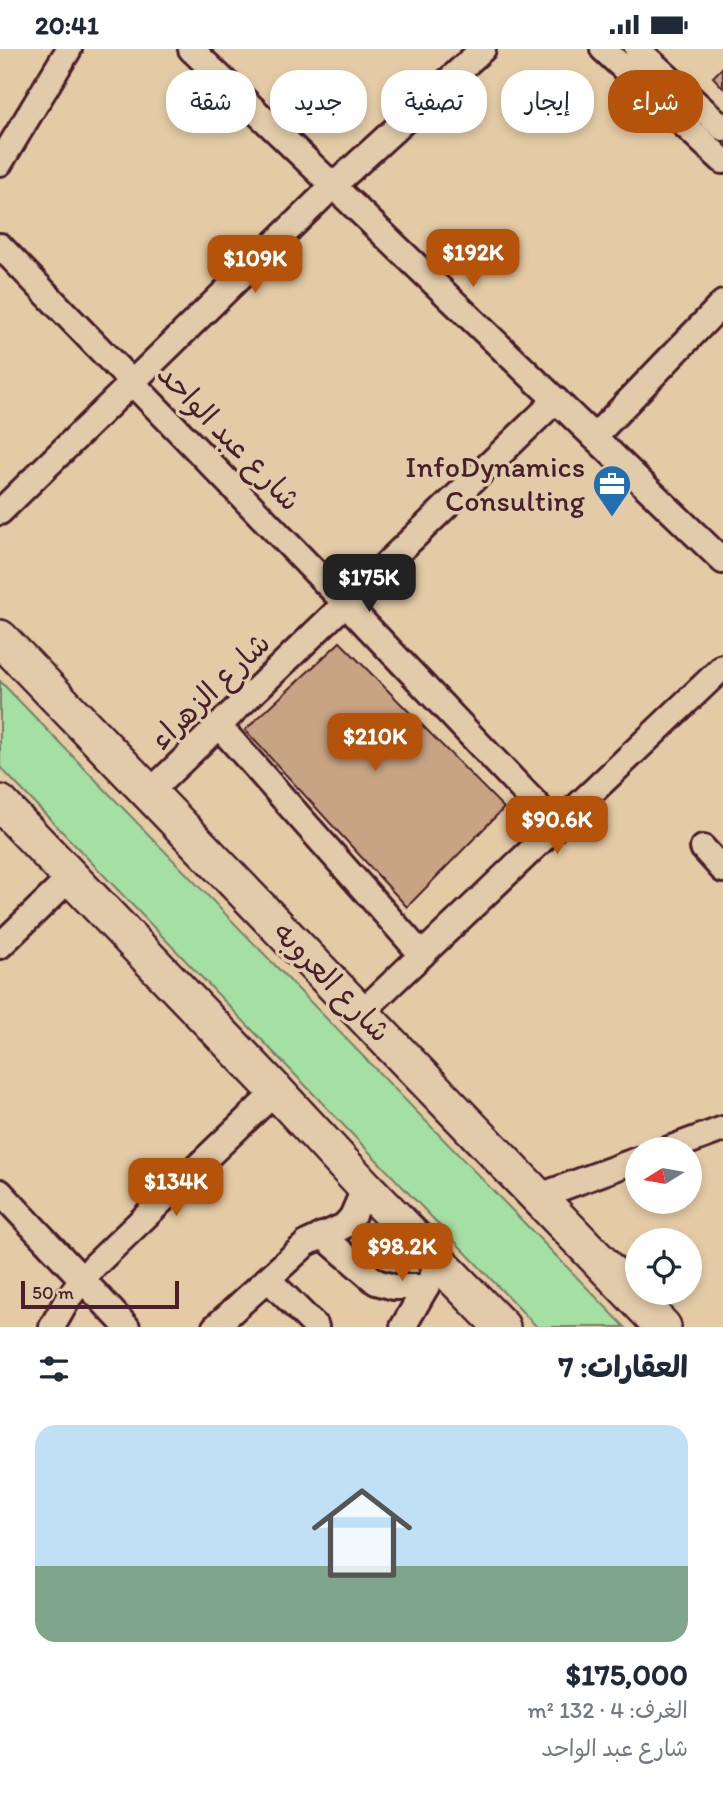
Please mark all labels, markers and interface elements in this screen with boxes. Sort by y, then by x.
text: 20:41 [35,9,99,41]
chip: شقة [166,70,256,133]
chip: جديد [270,70,367,133]
chip: تصفية [381,70,487,133]
chip: إيجار [501,70,594,133]
chip: شراء [608,70,703,133]
pin: $192K [424,229,522,289]
pin: $109K [206,236,304,295]
text: $192K [442,238,504,266]
text: $109K [223,244,287,272]
street label: شارع عبد الواحد [147,355,309,520]
place label: InfoDynamics Consulting [405,448,586,519]
office icon: InfoDynamics Consulting [591,463,633,518]
pin: $175K [320,554,418,614]
text: $175K [339,563,399,591]
street label: شارع الزهراء [142,624,280,759]
pin: $210K [326,713,424,773]
text: $210K [343,722,407,750]
pin: $90.6K [500,797,614,856]
text: $90.6K [522,805,592,833]
street label: شارع العروبه [264,914,399,1052]
north arrow [625,1137,702,1215]
map controls [625,1137,702,1305]
pin: $134K [127,1159,225,1218]
text: $134K [144,1167,208,1195]
pin: $98.2K [345,1223,459,1283]
button: locate [625,1228,702,1305]
text: $98.2K [368,1232,436,1260]
scale bar [21,1278,178,1310]
text: 50 m [32,1281,74,1304]
text: العقارات: 7 [559,1348,688,1385]
icon: filters [35,1350,73,1388]
icon: home [299,1470,425,1596]
text: $175,000 [566,1656,688,1693]
text: الغرف: 4 · 132 m² [527,1696,688,1724]
text: شارع عبد الواحد [541,1734,688,1762]

